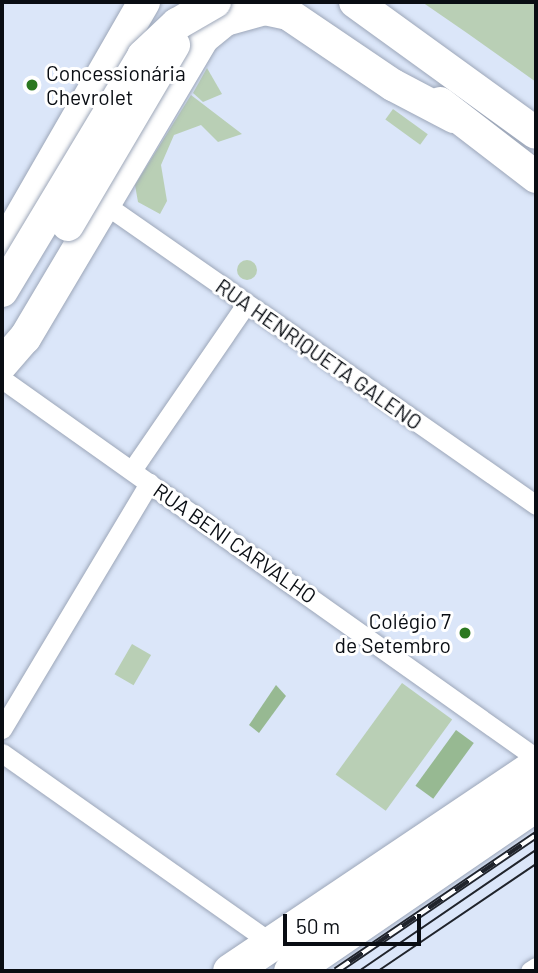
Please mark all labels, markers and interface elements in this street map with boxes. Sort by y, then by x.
place label: Concessionária Chevrolet [46,60,186,110]
marker: Concessionária Chevrolet [24,77,40,93]
street label: RUA HENRIQUETA GALENO [211,273,427,435]
street label: RUA BENI CARVALHO [149,477,321,609]
place label: Colégio 7 de Setembro [335,608,451,658]
marker: Colégio 7 de Setembro [457,625,473,641]
scale bar [286,900,424,944]
text: 50 m [296,913,340,938]

